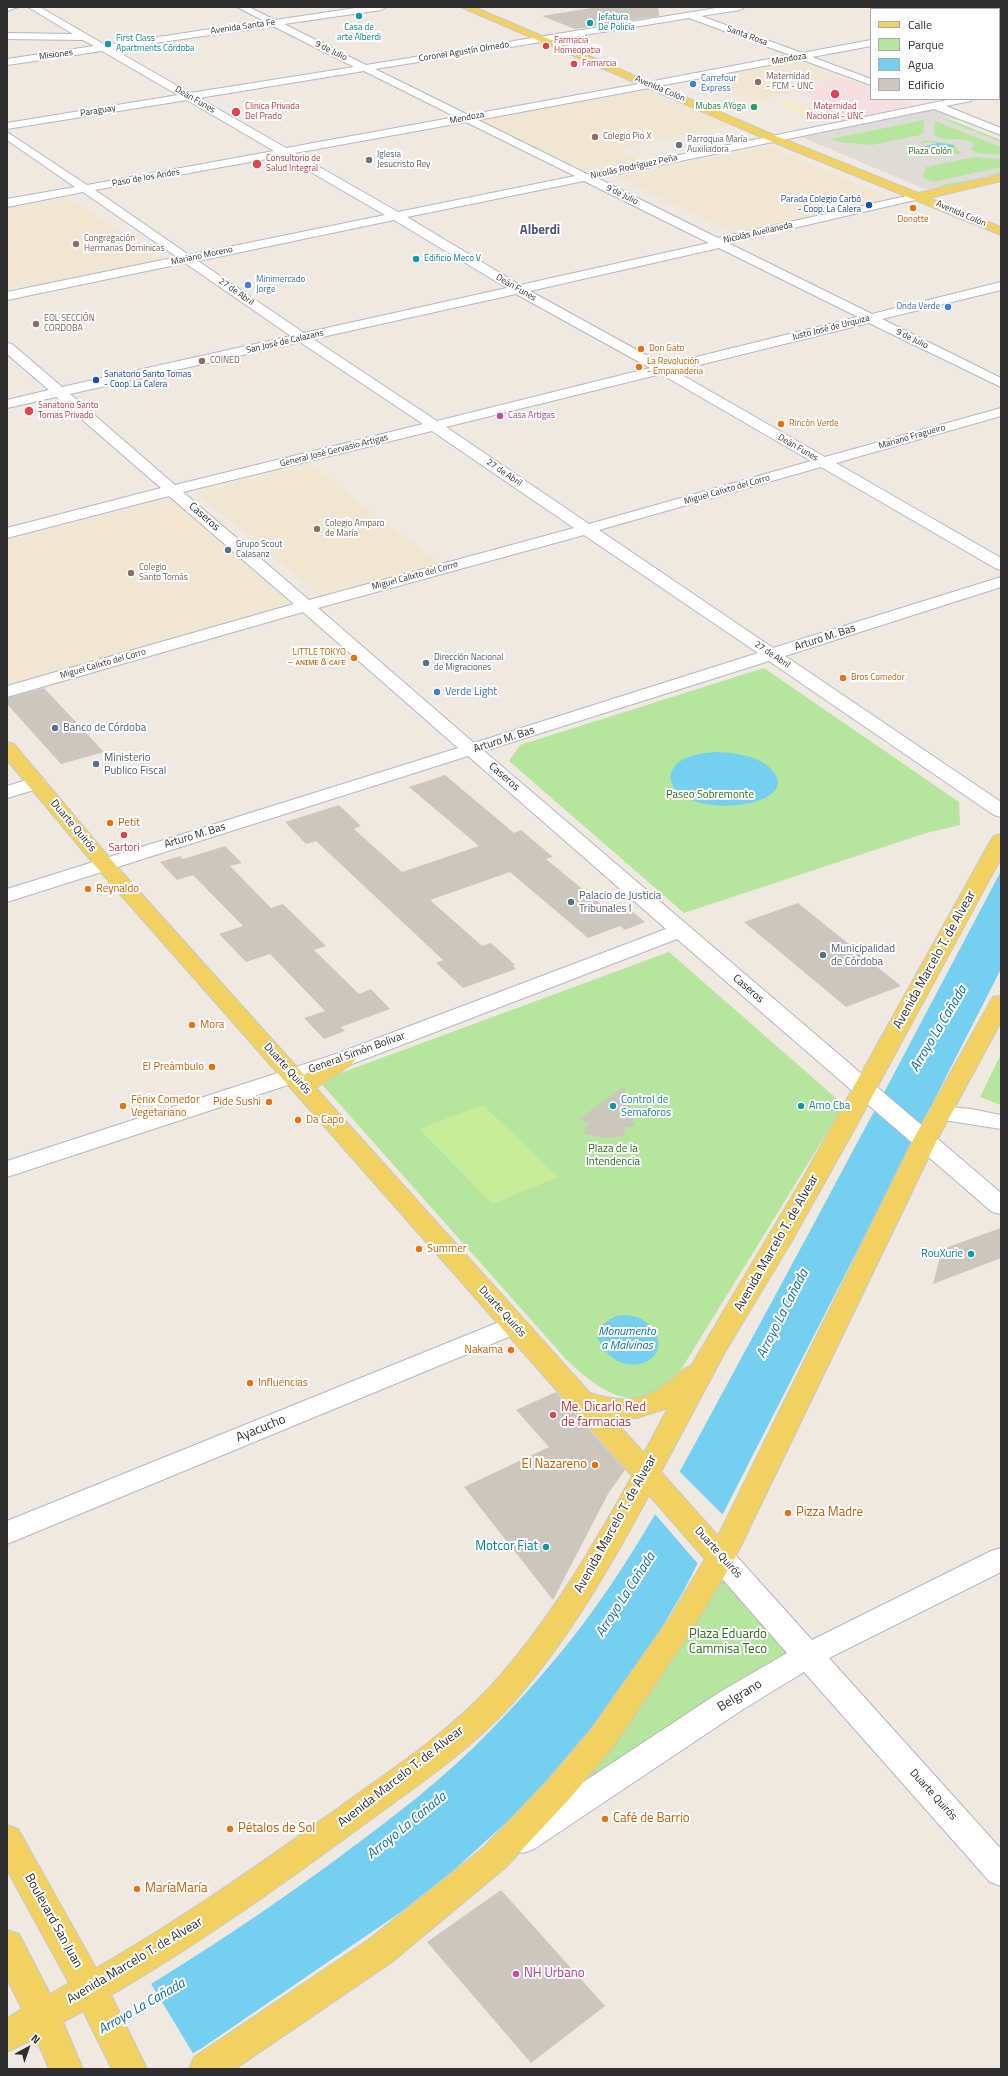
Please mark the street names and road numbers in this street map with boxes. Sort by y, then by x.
street label: Avenida Santa Fe [210,17,276,37]
street label: Santa Rosa [725,24,769,48]
street label: 9 de Julio [313,39,349,63]
street label: Coronel Agustín Olmedo [418,40,510,64]
street label: Misiones [38,47,74,63]
street label: Mendoza [771,51,807,67]
street label: Avenida Colón [633,74,687,104]
street label: Deán Funes [173,84,217,116]
street label: Paraguay [80,103,116,119]
street label: Mendoza [449,109,485,127]
street label: Nicolás Rodríguez Peña [589,152,679,182]
street label: Paso de los Andes [111,167,181,189]
street label: 9 de Julio [604,183,640,207]
street label: Avenida Colón [934,199,988,229]
street label: Nicolás Avellaneda [722,220,794,246]
street label: Mariano Moreno [170,244,234,268]
street label: Deán Funes [494,272,538,304]
street label: 27 de Abril [216,276,256,308]
street label: Justo José de Urquiza [791,313,871,343]
street label: 9 de Julio [894,327,930,351]
street label: San José de Calazans [245,328,325,356]
street label: Mariano Fragueiro [877,422,947,452]
street label: General José Gervasio Artigas [279,432,389,470]
street label: Deán Funes [776,432,820,464]
street label: 27 de Abril [484,457,524,489]
street label: Miguel Calixto del Corro [683,473,771,507]
street label: Caseros [186,500,222,534]
street label: Miguel Calixto del Corro [371,559,459,593]
street label: Arturo M. Bas [793,622,857,654]
street label: 27 de Abril [752,639,792,671]
street label: Miguel Calixto del Corro [59,647,147,681]
street label: Arturo M. Bas [472,724,536,756]
street label: Caseros [486,760,522,794]
street label: Duarte Quirós [47,797,99,855]
street label: Arturo M. Bas [163,820,227,852]
street label: Avenida Marcelo T. de Alvear [891,888,979,1032]
street label: Caseros [730,972,766,1006]
street label: General Simón Bolivar [307,1029,407,1077]
street label: Duarte Quirós [261,1041,313,1097]
street label: Avenida Marcelo T. de Alvear [731,1172,823,1314]
street label: Duarte Quirós [476,1284,528,1340]
street label: Ayacucho [234,1412,288,1446]
street label: Avenida Marcelo T. de Alvear [572,1452,660,1596]
street label: Duarte Quirós [692,1525,744,1581]
street label: Belgrano [715,1677,765,1715]
street label: Avenida Marcelo T. de Alvear [335,1723,467,1831]
street label: Duarte Quirós [907,1767,959,1823]
street label: Boulevard San Juan [21,1871,85,1971]
street label: Avenida Marcelo T. de Alvear [64,1914,206,2008]

